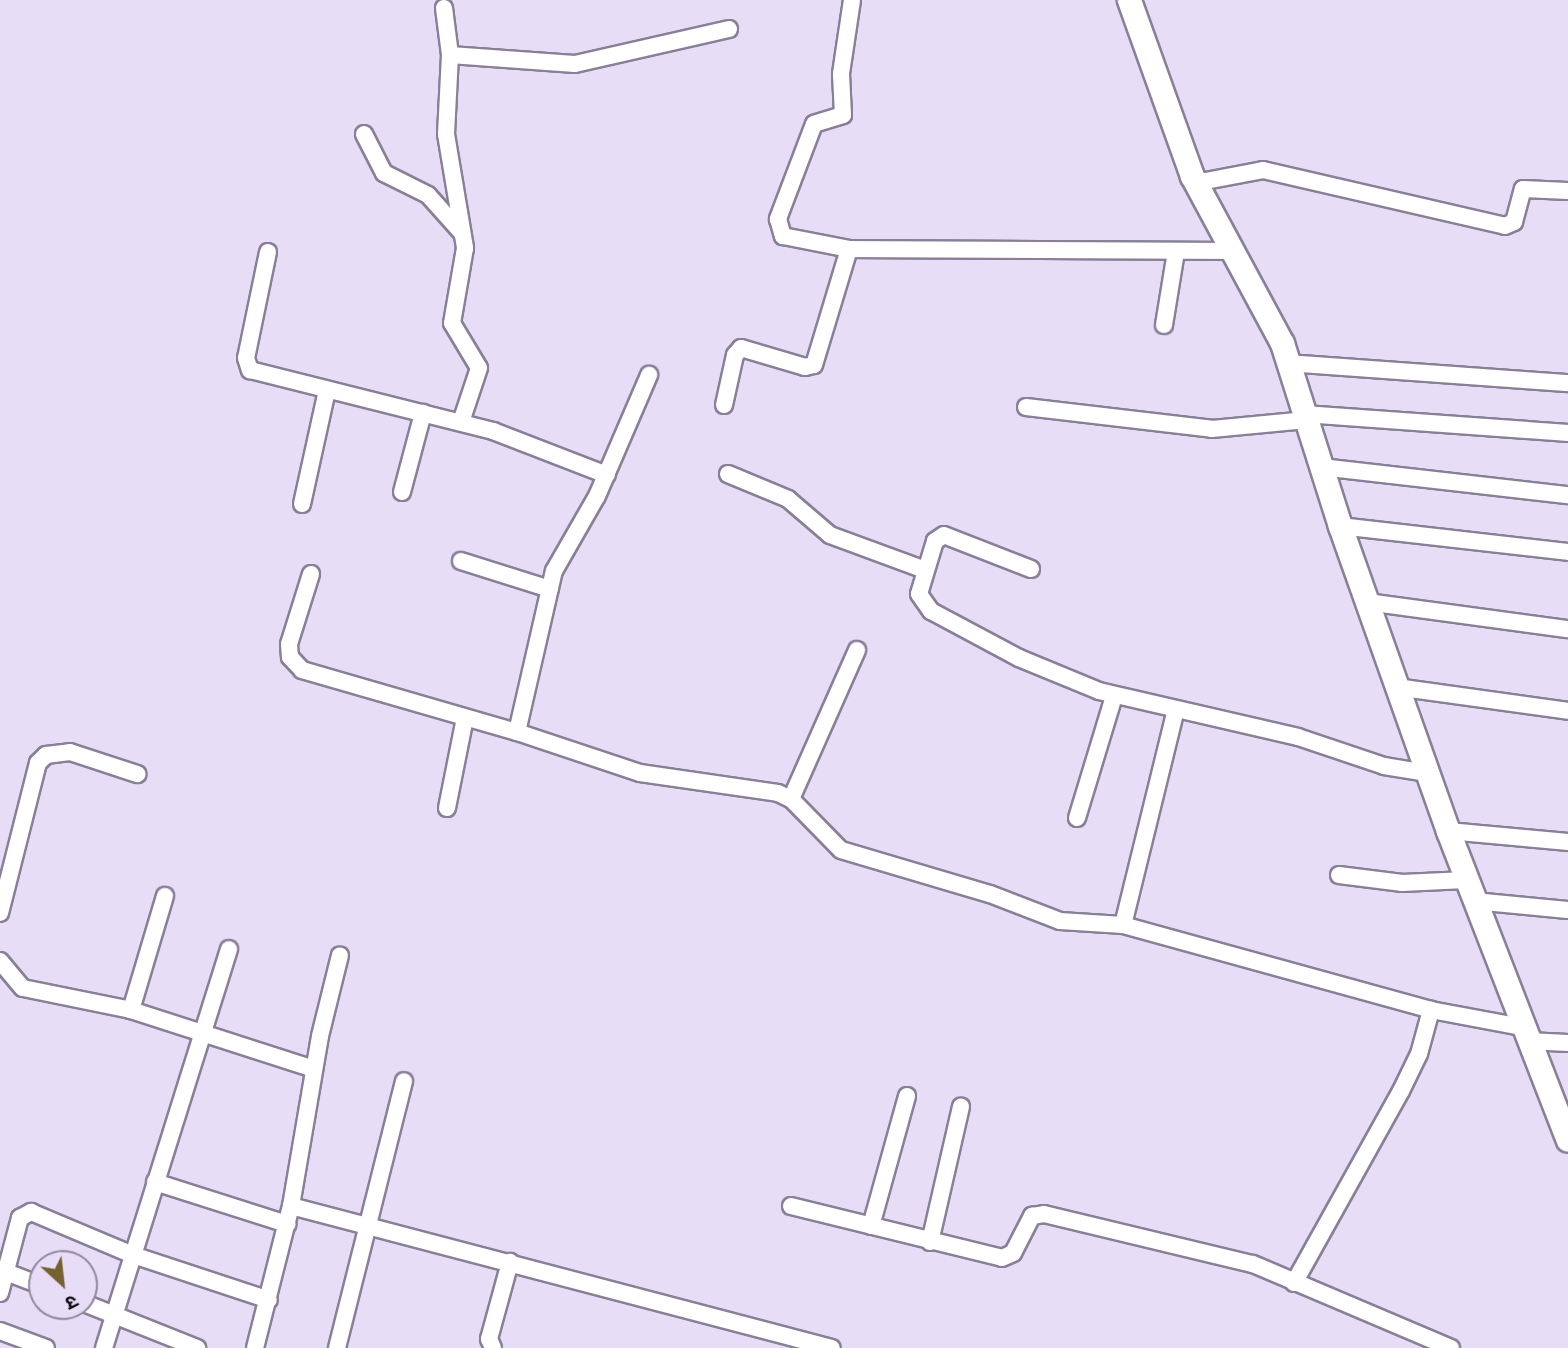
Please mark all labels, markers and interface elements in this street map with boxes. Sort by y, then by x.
north arrow [28,1250,98,1320]
text: उ [61,1289,82,1315]

